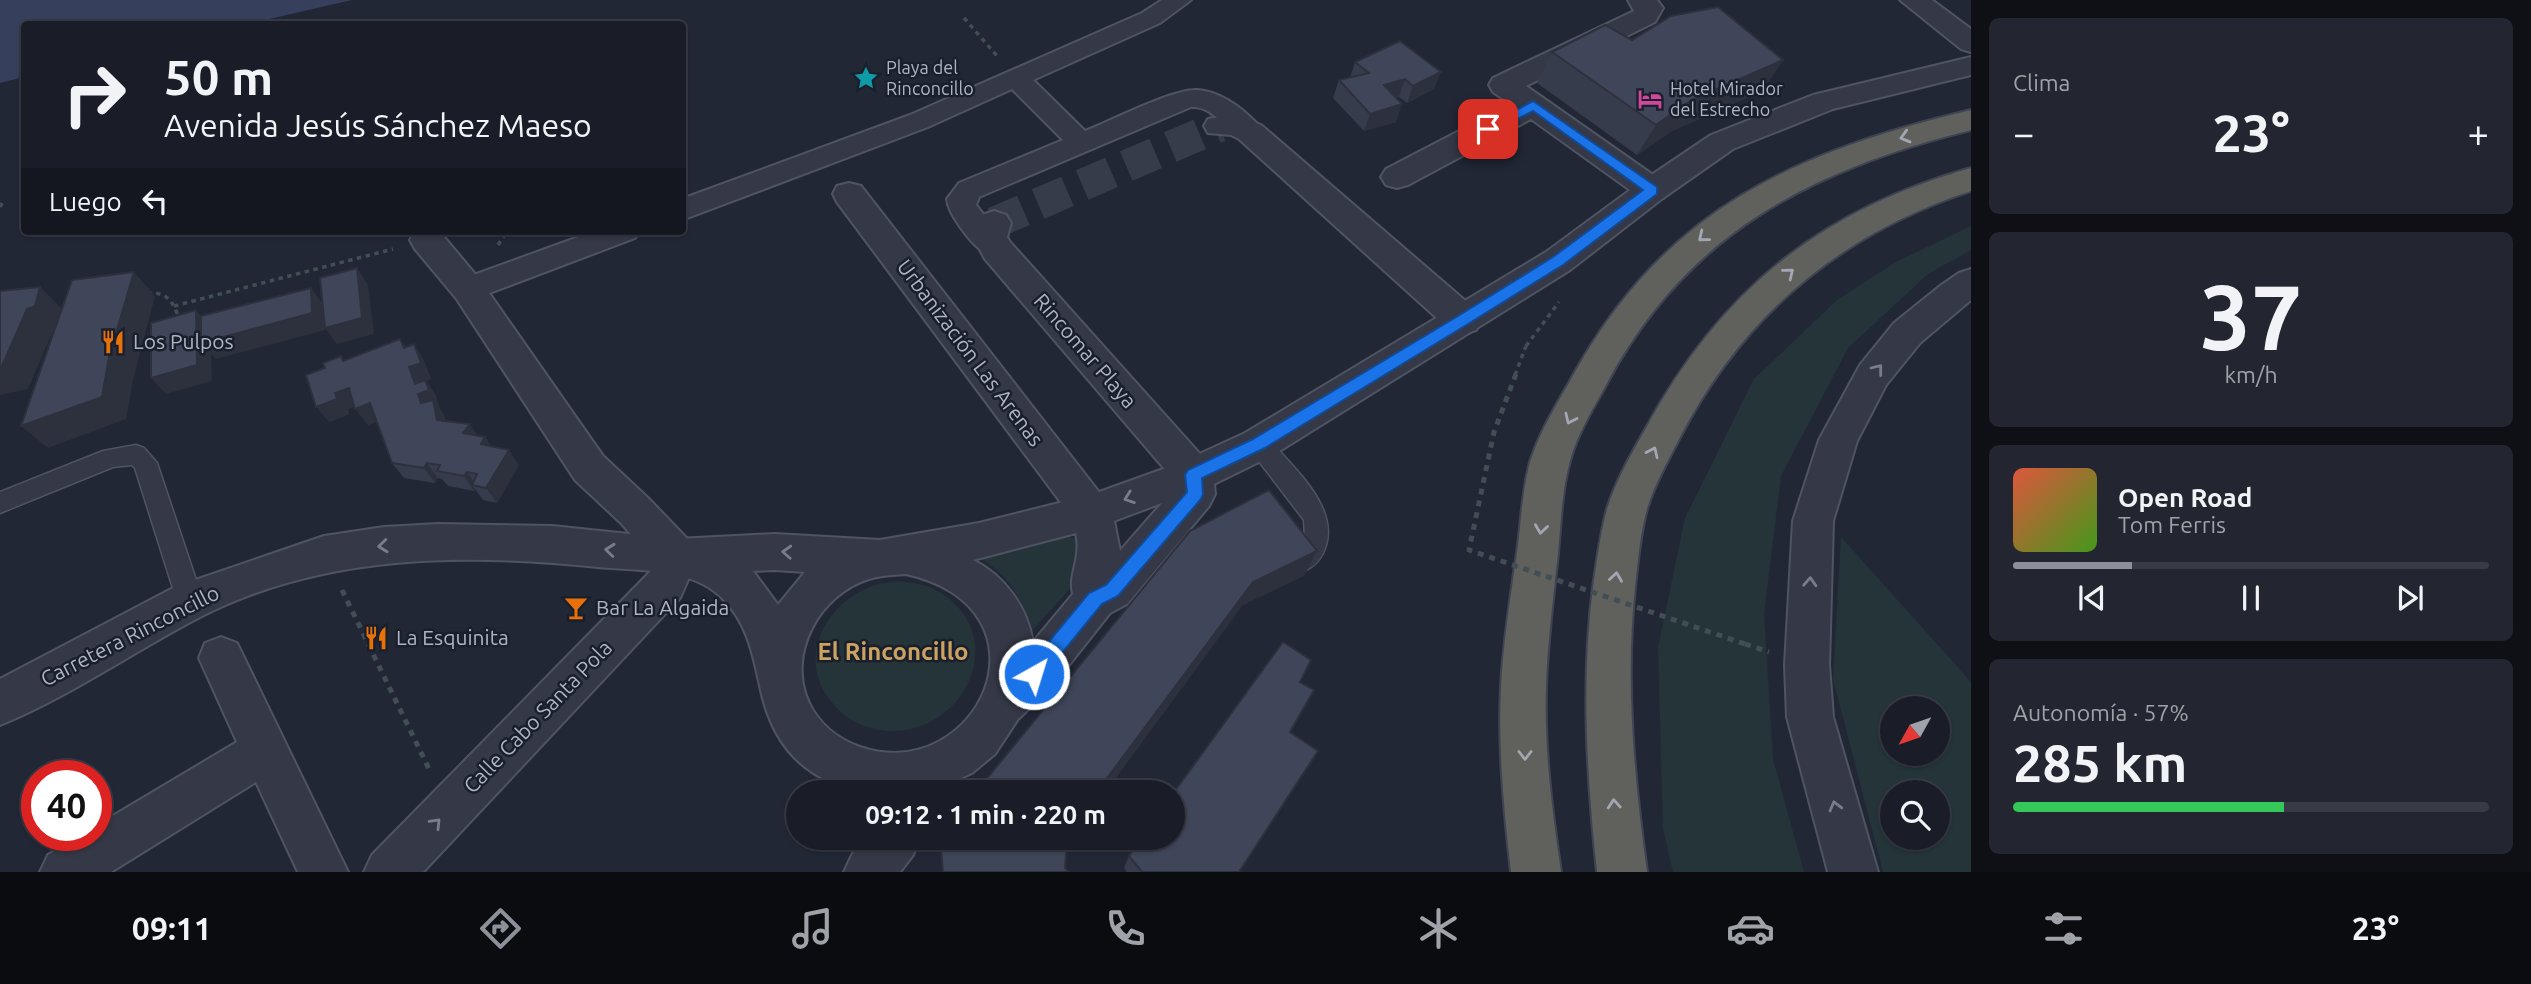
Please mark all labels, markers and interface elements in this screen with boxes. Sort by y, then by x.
icon: right [49,49,140,140]
text: 50 m [164,49,273,104]
place label: Playa del Rinconcillo [886,57,974,98]
place icon: Playa del Rinconcillo [852,64,880,92]
text: Clima [2013,70,2070,95]
place label: Hotel Mirador del Estrecho [1670,78,1783,119]
hotel icon: Hotel Mirador del Estrecho [1636,85,1664,113]
pin [1458,99,1518,159]
text: 23° [2212,104,2290,162]
text: Avenida Jesús Sánchez Maeso [164,107,592,143]
icon: arrive [1469,110,1507,148]
text: − [2013,112,2034,154]
text: + [2468,112,2489,154]
one-way arrow [1899,128,1911,143]
icon: left [136,182,174,220]
text: Luego [49,187,122,216]
one-way arrow [1698,229,1711,241]
street label: Urbanización Las Arenas [893,254,1049,450]
text: 37 [2200,265,2302,367]
one-way arrow [1782,268,1794,281]
street label: Rincomar Playa [1030,288,1142,412]
restaurant icon: Los Pulpos [99,328,127,356]
place label: Los Pulpos [133,329,234,353]
text: km/h [2224,362,2278,387]
one-way arrow [1869,365,1882,377]
one-way arrow [1564,412,1578,424]
one-way arrow [1645,447,1659,460]
text: Open Road [2118,483,2252,512]
one-way arrow [1124,490,1136,504]
text: Tom Ferris [2118,512,2226,537]
one-way arrow [1534,523,1549,535]
one-way arrow [377,538,388,553]
one-way arrow [604,543,615,558]
one-way arrow [781,545,792,560]
one-way arrow [1608,571,1623,583]
one-way arrow [1803,577,1818,588]
icon: previous [2073,579,2111,617]
icon: pause [2232,579,2270,617]
icon: next [2391,579,2429,617]
street label: Carretera Rinconcillo [36,580,223,690]
bar icon: Bar La Algaida [562,594,590,622]
place label: Bar La Algaida [596,595,729,619]
restaurant icon: La Esquinita [362,624,390,652]
place label: La Esquinita [396,625,509,649]
street label: Calle Cabo Santa Pola [458,635,616,798]
position arrow [997,637,1071,711]
district label: El Rinconcillo [818,638,968,665]
north arrow [1880,696,1950,766]
map controls [1880,696,1950,850]
text: Autonomía · 57% [2013,700,2189,725]
text: 285 km [2013,734,2187,792]
one-way arrow [1517,751,1533,761]
speed limit sign: 40 [21,760,112,851]
button: search [1880,780,1950,850]
one-way arrow [1606,798,1621,809]
text: 09:12 · 1 min · 220 m [865,800,1106,829]
one-way arrow [1829,800,1843,812]
one-way arrow [428,818,441,831]
icon: directions [476,904,525,953]
icon: music [788,904,837,953]
icon: phone [1101,904,1150,953]
icon: climate [1414,904,1463,953]
icon: car [1726,904,1775,953]
icon: filters [2039,904,2088,953]
text: 09:11 [132,910,212,946]
text: 23° [2352,910,2399,946]

